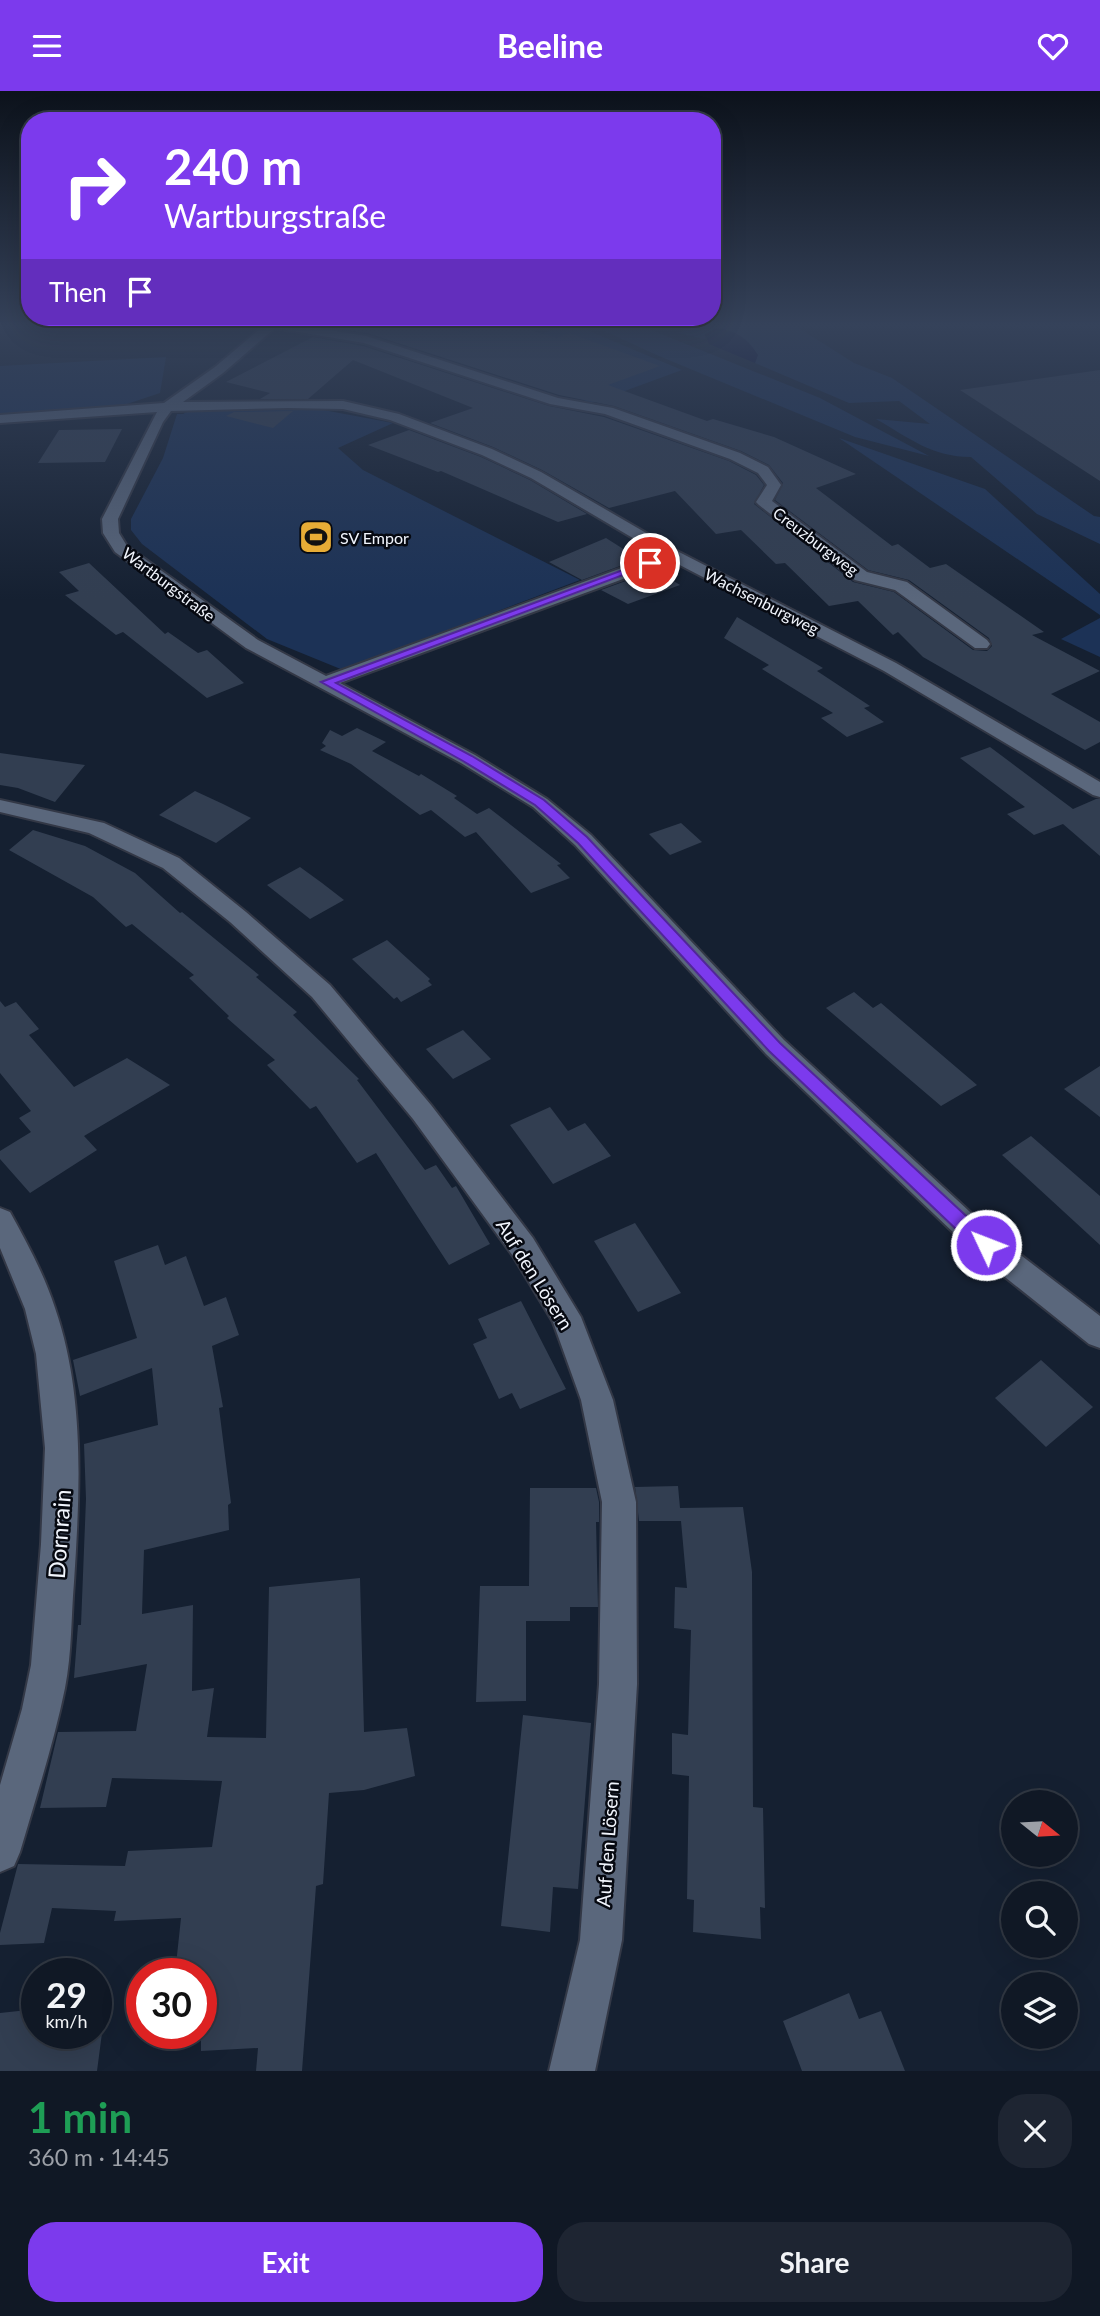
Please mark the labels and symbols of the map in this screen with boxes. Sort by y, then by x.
street label: Creuzburgweg [770,503,862,579]
sports icon: SV Empor [297,518,335,556]
place label: SV Empor [340,528,409,547]
pin [620,533,680,593]
street label: Wartburgstraße [119,543,219,625]
street label: Wachsenburgweg [702,564,822,638]
position arrow [949,1208,1023,1282]
street label: Auf den Lösern [492,1214,578,1334]
street label: Dornrain [42,1488,76,1580]
street label: Auf den Lösern [591,1780,623,1908]
north arrow [1001,1790,1078,1867]
speed limit sign: 30 [126,1958,217,2049]

